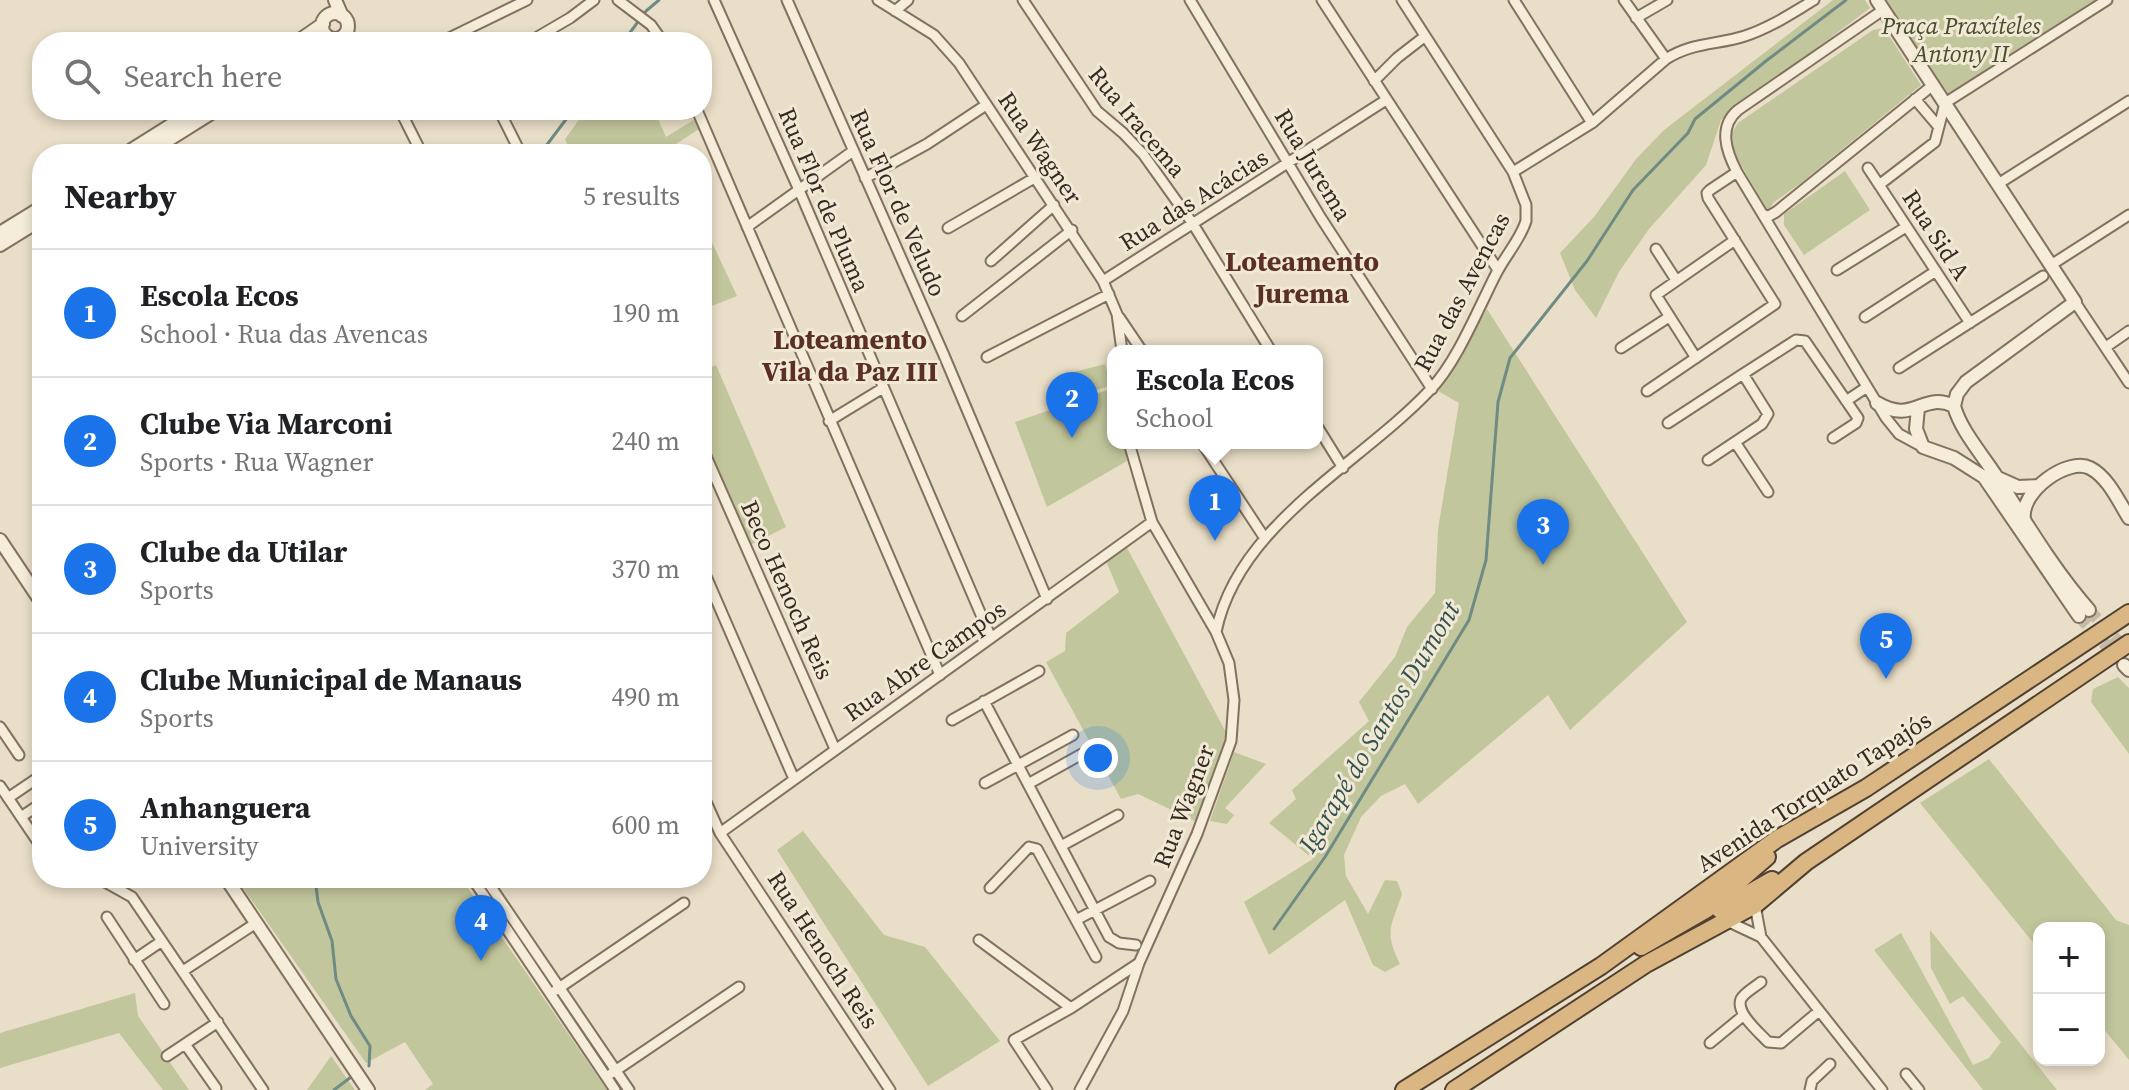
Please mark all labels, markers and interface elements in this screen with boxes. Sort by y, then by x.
park label: Praça Praxíteles Antony II [1880,9,2041,70]
search box [32,32,712,120]
icon: search [60,54,104,98]
text: Search here [124,56,282,97]
street label: Rua Iracema [1081,59,1194,185]
street label: Rua Wagner [991,85,1090,211]
street label: Rua Flor de Pluma [771,102,879,298]
street label: Rua Jurema [1267,102,1360,228]
street label: Rua Flor de Veludo [842,104,955,302]
street label: Rua das Acácias [1113,141,1274,259]
text: Nearby [64,173,177,219]
text: 5 results [583,178,680,214]
street label: Rua Sid A [1895,183,1978,286]
street label: Rua das Avencas [1406,206,1517,377]
district label: Loteamento Jurema [1225,242,1379,312]
text: Escola Ecos [140,275,299,316]
text: 1 [83,295,97,331]
text: 190 m [612,295,680,331]
text: School · Rua das Avencas [140,316,428,352]
district label: Loteamento Vila da Paz III [762,320,938,390]
popup [1107,345,1323,449]
text: Escola Ecos [1136,359,1294,400]
pin: 2 [1046,372,1098,438]
text: School [1136,400,1213,436]
text: Clube Via Marconi [140,403,393,444]
text: 2 [83,423,97,459]
text: 240 m [612,423,680,459]
text: Sports · Rua Wagner [140,444,374,480]
pin: 1 [1189,475,1241,541]
street label: Beco Henoch Reis [733,495,842,685]
pin: 3 [1517,499,1569,565]
text: Clube da Utilar [140,531,347,572]
text: 3 [83,551,97,587]
text: 370 m [612,551,680,587]
text: Sports [140,572,214,608]
street label: Rua Abre Campos [837,592,1012,729]
water label: Igarapé do Santos Dumont [1289,593,1469,860]
pin: 5 [1860,613,1912,679]
text: Clube Municipal de Manaus [140,659,522,700]
text: 4 [83,679,97,715]
text: 490 m [612,679,680,715]
text: Sports [140,700,214,736]
street label: Avenida Torquato Tapajós [1690,703,1938,880]
your location [1078,738,1118,778]
street label: Rua Wagner [1145,740,1222,872]
text: Anhanguera [140,787,311,828]
text: 5 [83,807,97,843]
text: 600 m [612,807,680,843]
text: University [140,828,259,864]
street label: Rua Henoch Reis [760,864,887,1035]
pin: 4 [455,895,507,961]
map controls [2033,922,2105,1066]
button: + [2033,922,2105,994]
button: − [2033,994,2105,1066]

